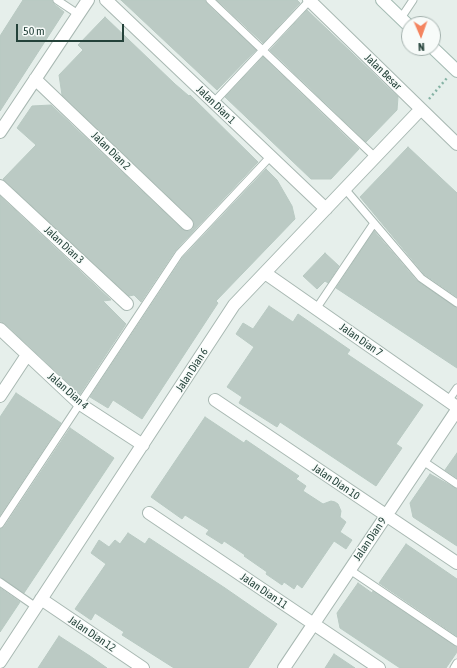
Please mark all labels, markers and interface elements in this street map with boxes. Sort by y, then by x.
scale bar [18,16,126,42]
north arrow [401,16,441,56]
text: 50 m [23,24,45,38]
text: N [418,41,425,53]
street label: Jalan Besar [362,51,404,93]
street label: Jalan Dian 1 [194,83,238,127]
street label: Jalan Dian 2 [89,129,133,173]
street label: Jalan Dian 3 [41,223,87,267]
street label: Jalan Dian 7 [337,320,385,360]
street label: Jalan Dian 6 [173,346,211,394]
street label: Jalan Dian 4 [45,370,91,412]
street label: Jalan Dian 10 [310,461,362,503]
street label: Jalan Dian 9 [351,515,389,563]
street label: Jalan Dian 11 [238,570,290,612]
street label: Jalan Dian 12 [66,613,118,655]

